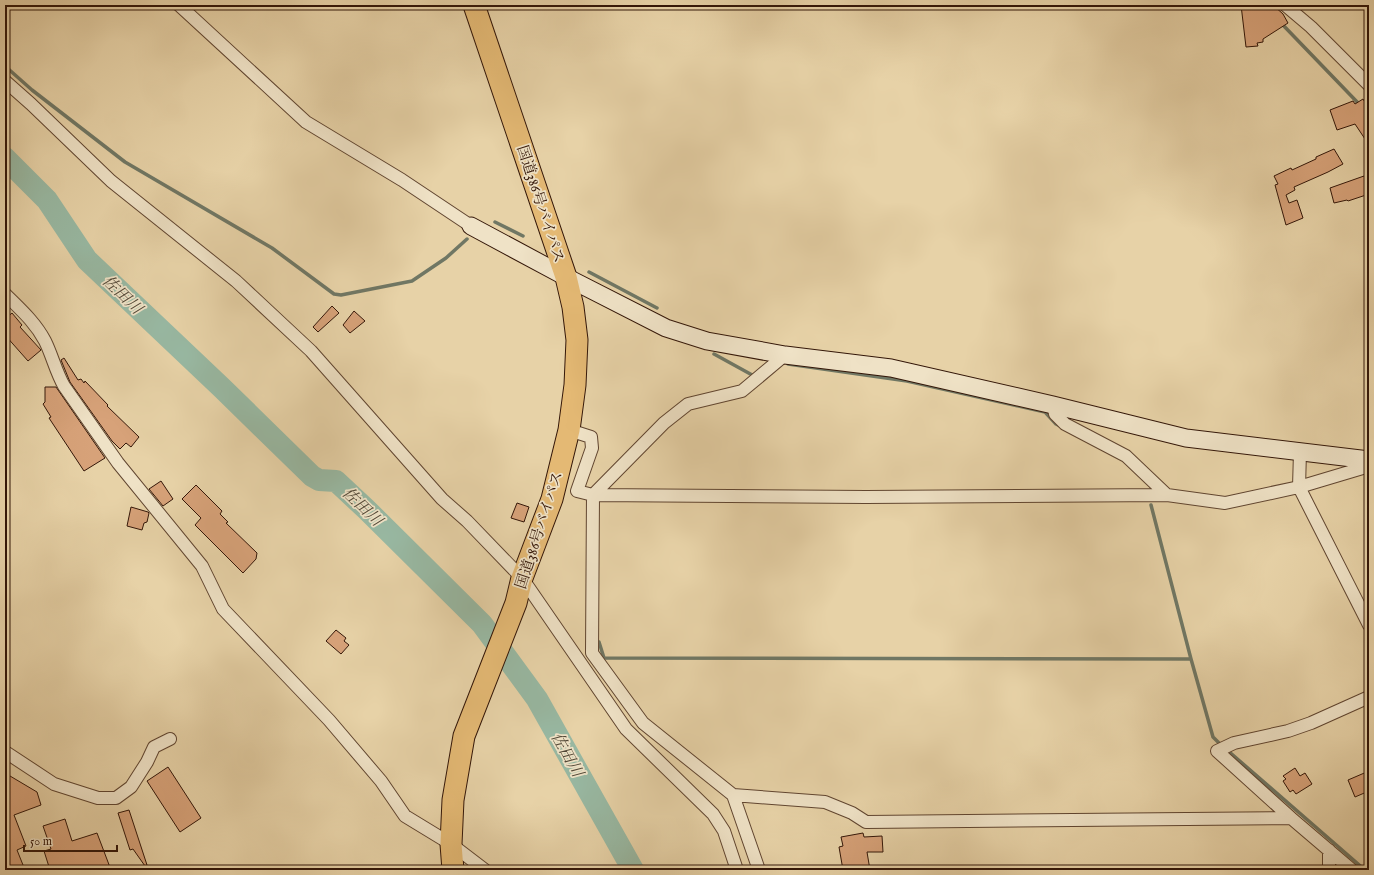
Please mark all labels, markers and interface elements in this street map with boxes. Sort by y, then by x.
street label: 国道386号バイパス [513,143,568,265]
water label: 佐田川 [97,272,147,321]
street label: 国道386号バイパス [512,469,567,591]
water label: 佐田川 [337,484,387,533]
water label: 佐田川 [546,729,588,783]
scale bar [24,827,117,853]
text: 50 m [30,834,52,849]

